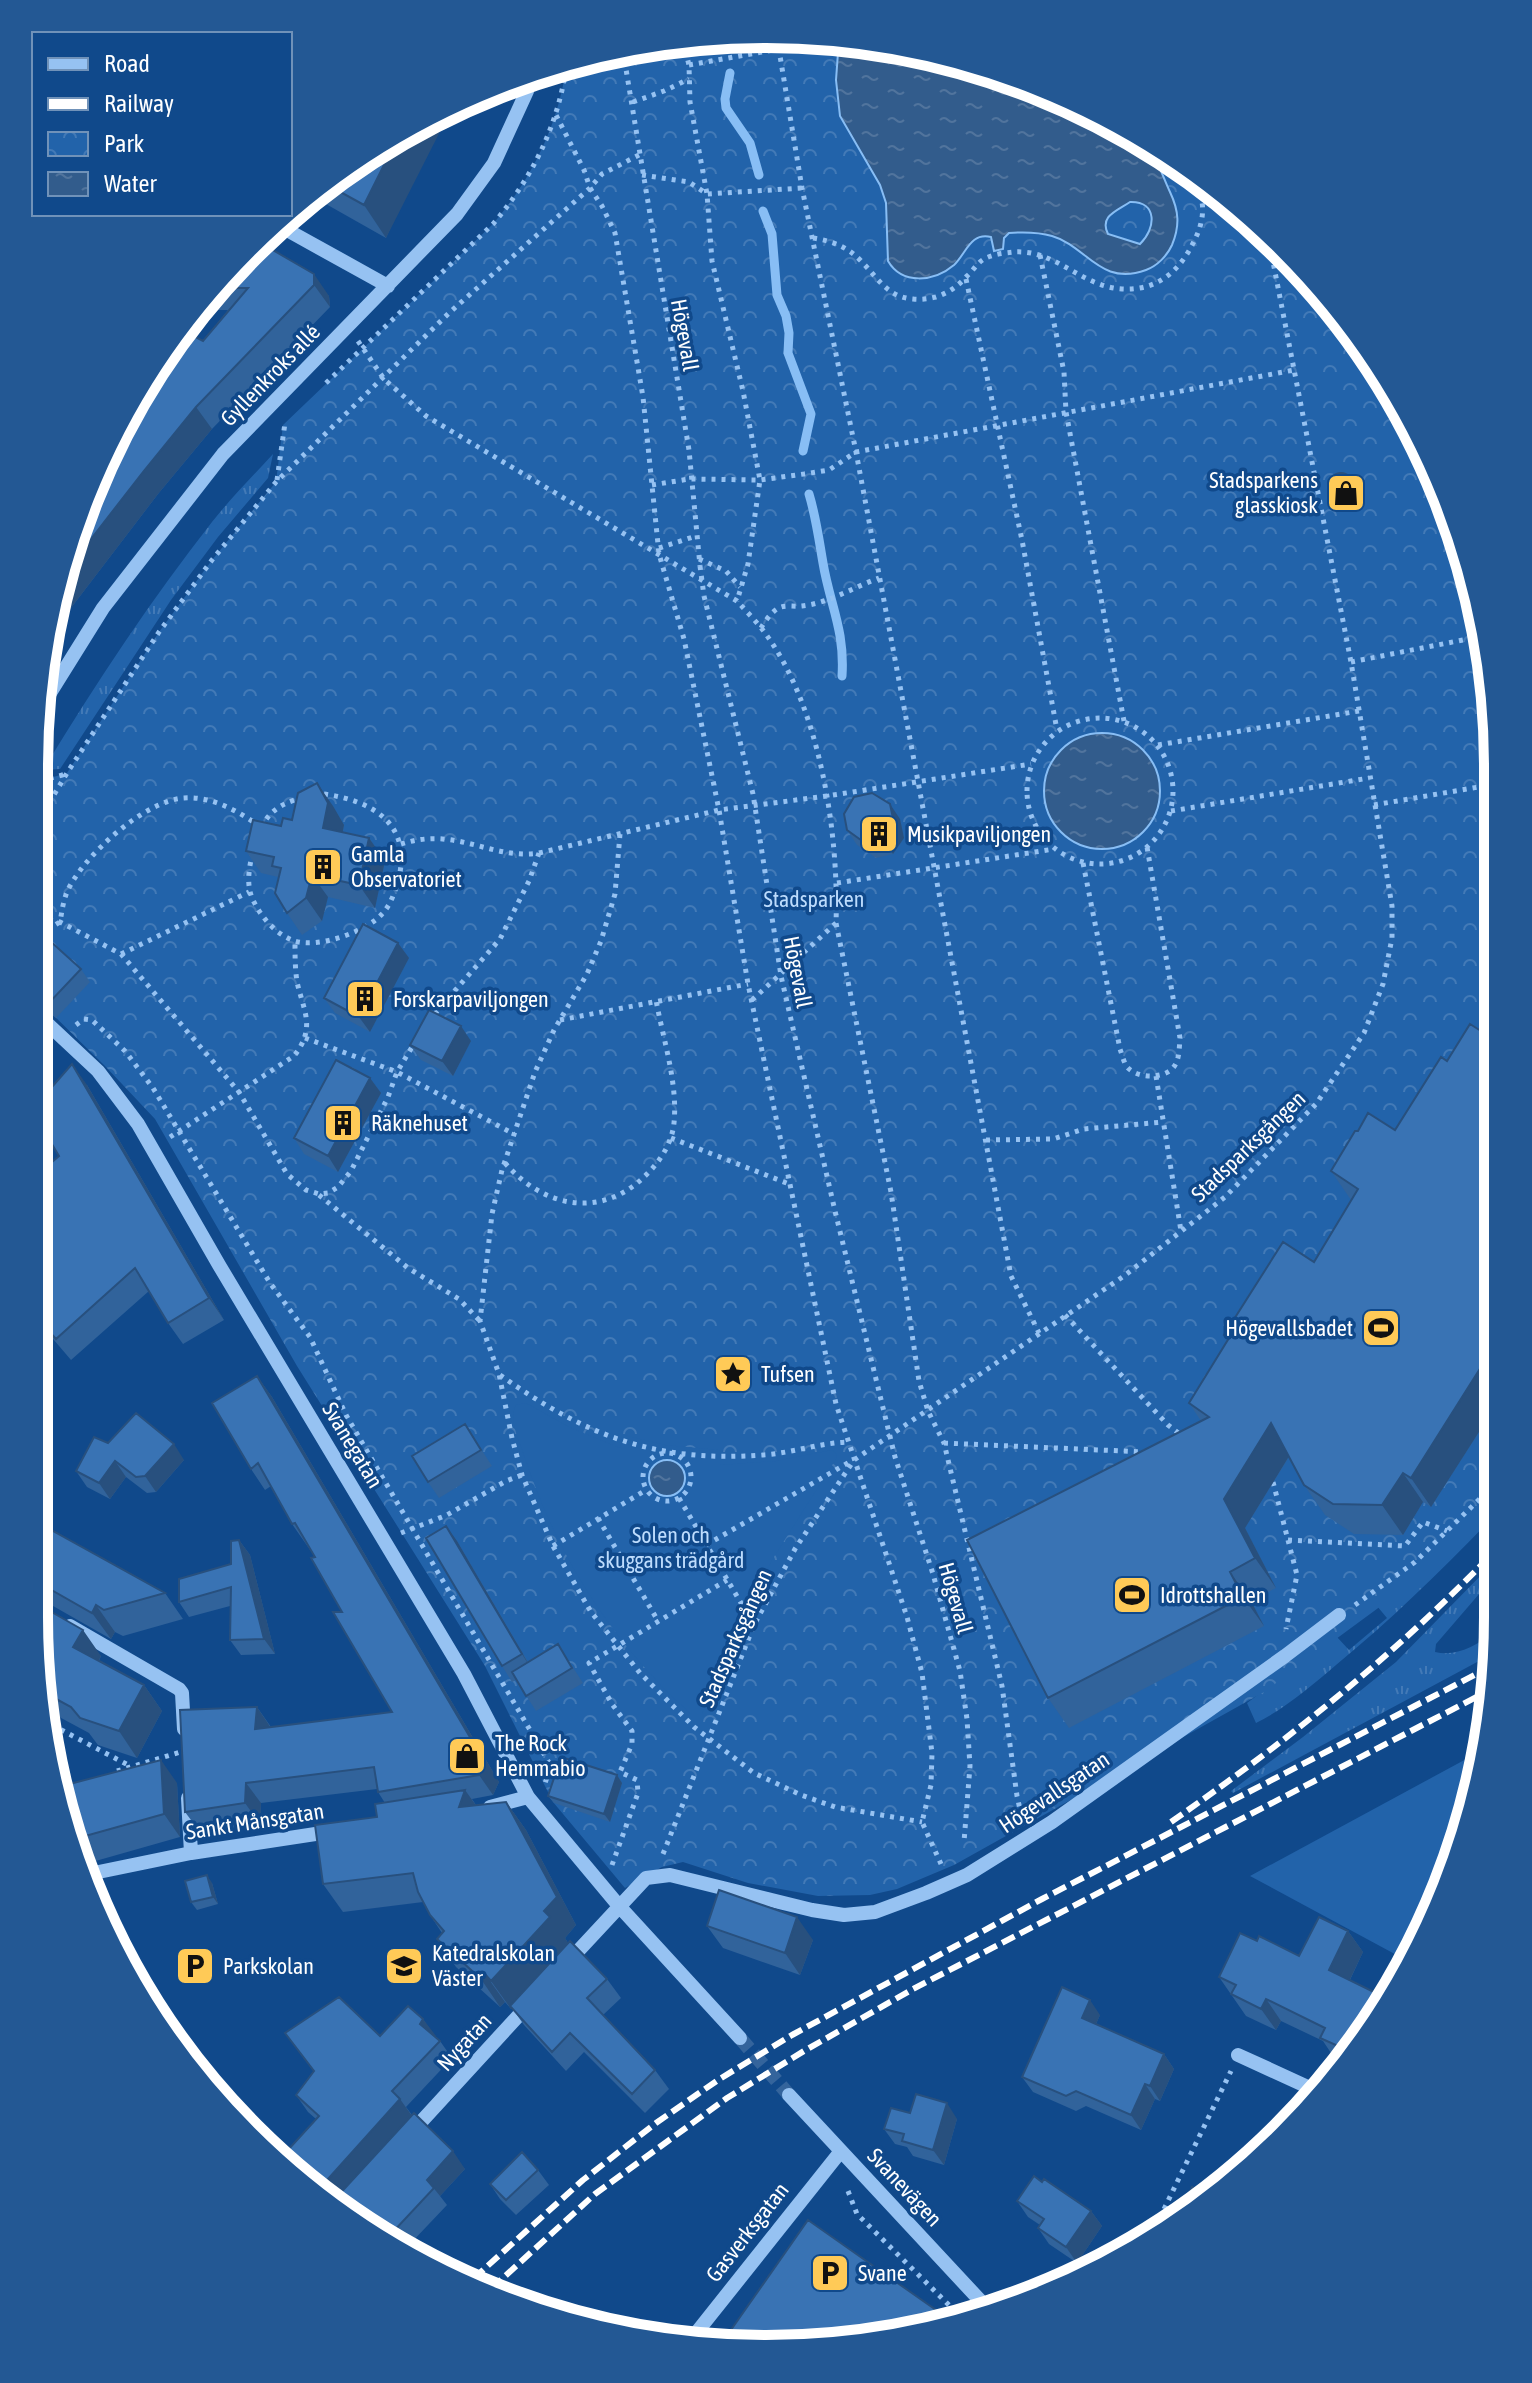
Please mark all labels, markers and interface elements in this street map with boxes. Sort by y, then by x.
legend [32,32,292,216]
text: Road [104,50,150,77]
text: Railway [104,90,174,117]
text: Park [104,130,145,157]
text: Water [104,170,157,197]
street label: Högevall [666,297,704,373]
street label: Gyllenkroks allé [215,319,325,431]
place label: Stadsparkens glasskiosk [1209,467,1318,518]
shop icon: Stadsparkens glasskiosk [1325,472,1367,514]
building icon: Musikpaviljongen [858,813,900,855]
place label: Musikpaviljongen [907,821,1051,847]
place label: Gamla Observatoriet [351,841,462,892]
building icon: Gamla Observatoriet [302,846,344,888]
park label: Stadsparken [763,886,865,912]
street label: Högevall [778,934,818,1010]
building icon: Forskarpaviljongen [344,978,386,1020]
place label: Forskarpaviljongen [393,986,549,1012]
street label: Stadsparksgången [1186,1085,1310,1207]
building icon: Räknehuset [322,1102,364,1144]
place label: Räknehuset [371,1110,468,1136]
sports icon: Högevallsbadet [1360,1307,1402,1349]
place label: Högevallsbadet [1225,1315,1353,1341]
place icon: Tufsen [712,1353,754,1395]
place label: Tufsen [761,1361,815,1387]
street label: Svanegatan [317,1397,389,1493]
park label: Solen och skuggans trädgård [597,1522,745,1573]
street label: Högevall [933,1559,979,1637]
street label: Stadsparksgången [693,1565,777,1711]
sports icon: Idrottshallen [1111,1574,1153,1616]
place label: Idrottshallen [1160,1582,1266,1608]
place label: The Rock Hemmabio [495,1730,586,1781]
shop icon: The Rock Hemmabio [446,1735,488,1777]
street label: Högevallsgatan [994,1746,1114,1838]
street label: Sankt Månsgatan [184,1797,326,1845]
place label: Katedralskolan Väster [432,1940,555,1991]
parking icon: Parkskolan [174,1945,216,1987]
school or university icon: Katedralskolan Väster [383,1945,425,1987]
place label: Parkskolan [223,1953,314,1979]
street label: Nygatan [431,2008,497,2076]
street label: Svanevägen [862,2143,948,2231]
street label: Gasverksgatan [700,2177,794,2287]
parking icon: Svane [809,2252,851,2294]
place label: Svane [858,2260,907,2286]

